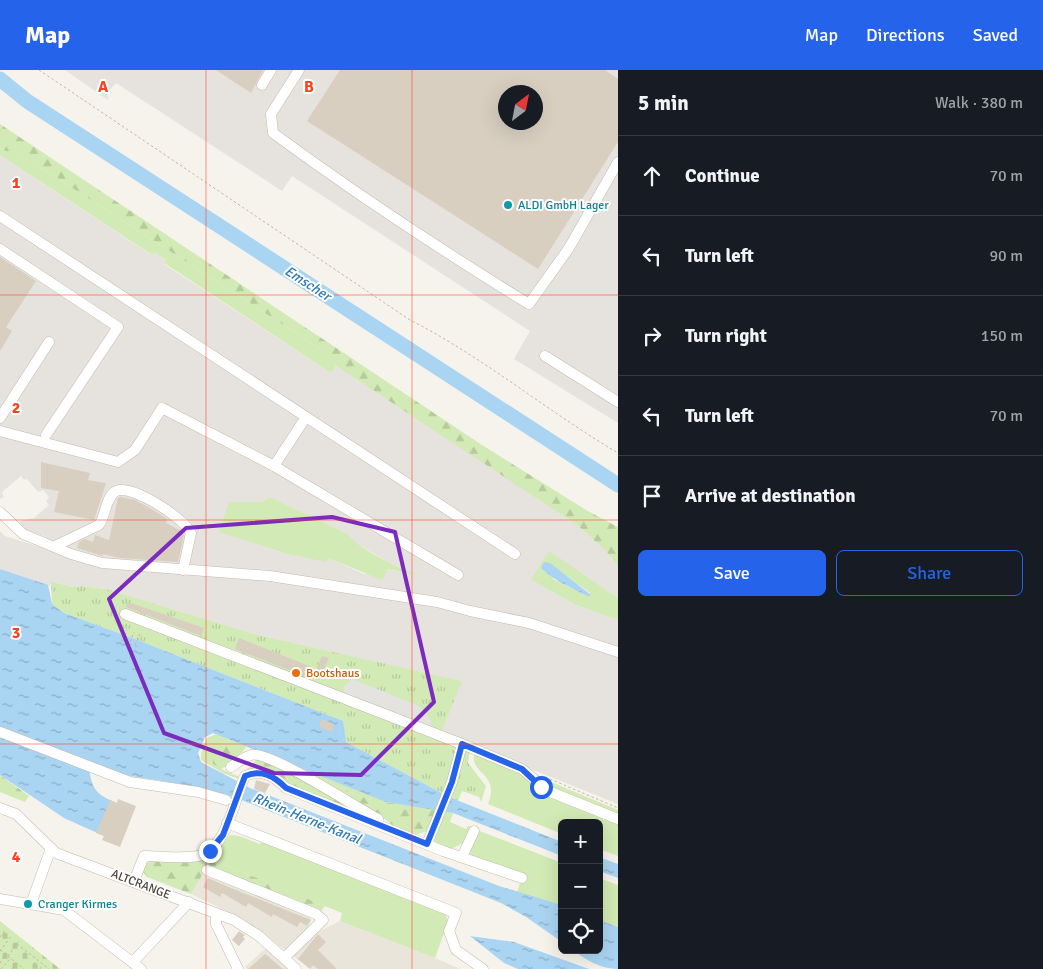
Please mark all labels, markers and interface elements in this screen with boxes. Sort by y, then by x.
text: Map [25,20,70,50]
text: Map [805,24,838,46]
text: Directions [866,24,945,46]
text: Saved [973,24,1018,46]
text: A [98,77,109,97]
text: B [304,77,314,97]
north arrow [498,85,543,130]
text: 5 min [638,90,689,116]
text: Walk · 380 m [935,93,1023,113]
icon: ahead [638,162,666,190]
text: Continue [685,164,760,188]
text: 70 m [989,166,1023,186]
text: 1 [12,173,21,193]
place label: ALDI GmbH Lager [518,198,609,213]
marker: ALDI GmbH Lager [502,199,514,211]
icon: left [638,242,666,270]
text: Turn left [685,244,754,268]
text: 90 m [989,246,1023,266]
water label: Emscher [281,262,336,306]
icon: right [638,322,666,350]
text: Turn right [685,324,767,348]
text: 150 m [981,326,1023,346]
text: 2 [12,398,20,418]
icon: left [638,402,666,430]
text: Turn left [685,404,754,428]
text: 70 m [989,406,1023,426]
icon: arrive [638,482,666,510]
text: Arrive at destination [685,484,856,508]
button: Save [638,550,826,596]
button: Share [836,550,1023,596]
text: 3 [12,623,20,643]
place label: Bootshaus [306,666,360,681]
marker: Bootshaus [290,667,302,679]
route start [530,776,553,799]
water label: Rhein-Herne-Kanal [250,789,364,848]
map controls [558,819,603,954]
button: + [558,819,603,864]
route end [199,840,222,863]
text: 4 [12,847,21,867]
button: − [558,864,603,909]
street label: ALTCRANGE [109,866,173,903]
place label: Cranger Kirmes [38,897,117,912]
marker: Cranger Kirmes [22,898,34,910]
button: locate [558,909,603,954]

